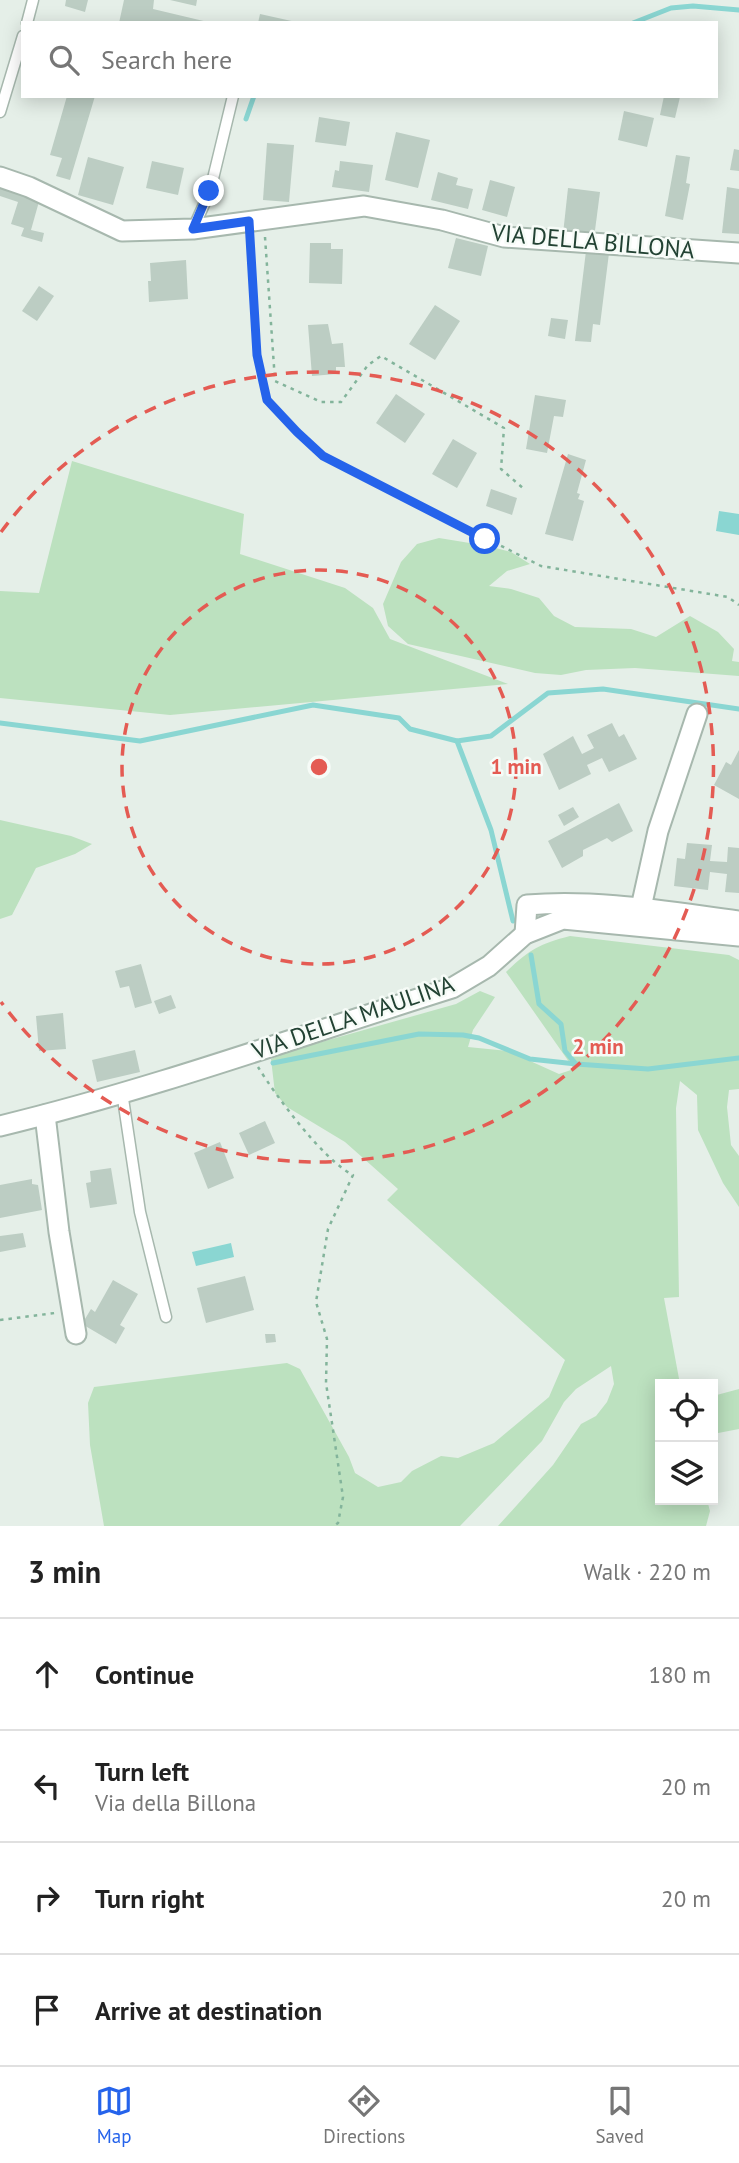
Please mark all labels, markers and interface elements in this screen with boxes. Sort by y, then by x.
search box [21,21,718,98]
icon: search [45,41,83,79]
text: Search here [101,43,232,76]
route end [193,175,224,206]
street label: VIA DELLA BILLONA [489,217,696,265]
route start [469,523,500,554]
text: 1 min [490,753,542,780]
centre of rings [307,755,331,779]
street label: VIA DELLA MAULINA [247,968,458,1066]
text: 2 min [572,1033,624,1060]
map controls [655,1379,718,1505]
button: locate [655,1379,718,1442]
button: layers [655,1442,718,1505]
text: 3 min [28,1552,101,1591]
text: Walk · 220 m [584,1557,711,1586]
icon: ahead [28,1655,66,1693]
text: Continue [95,1658,194,1691]
text: 180 m [649,1660,711,1689]
text: Turn left [95,1755,189,1788]
icon: left [28,1767,66,1805]
text: 20 m [661,1772,711,1801]
text: Via della Billona [95,1788,256,1817]
icon: right [28,1879,66,1917]
text: Turn right [95,1882,204,1915]
text: 20 m [661,1884,711,1913]
icon: arrive [28,1991,66,2029]
text: Arrive at destination [95,1994,322,2027]
tab: Map [95,2082,133,2148]
tab: Directions [323,2082,405,2148]
tab: Saved [596,2082,644,2148]

